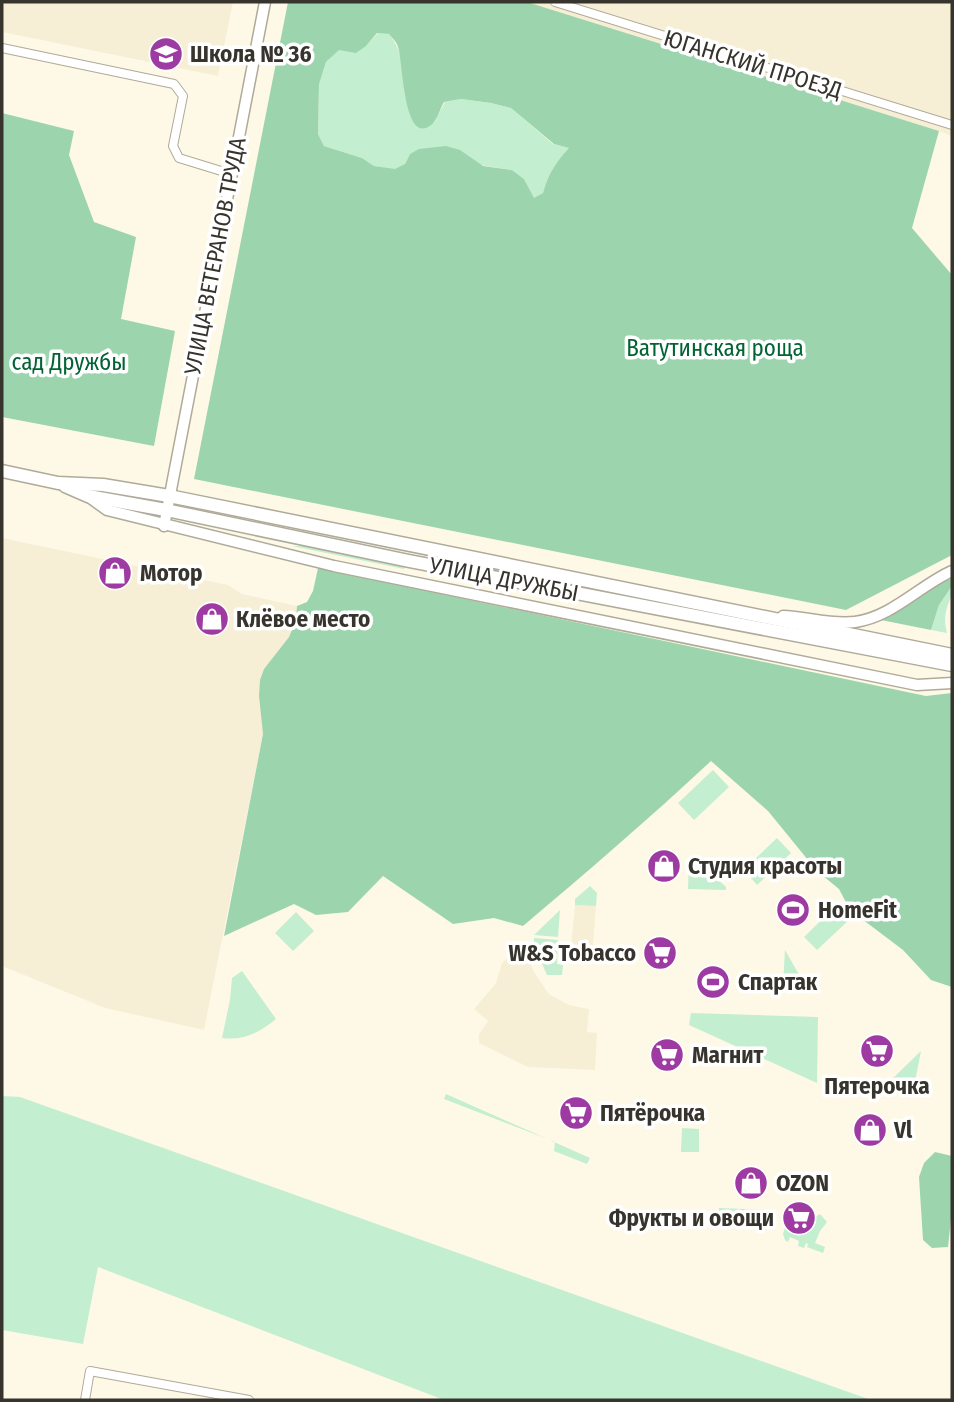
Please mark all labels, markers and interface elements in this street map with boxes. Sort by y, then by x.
street label: ЮГАНСКИЙ ПРОЕЗД [661,24,845,104]
school or university icon: Школа № 36 [147,35,185,73]
place label: Школа № 36 [190,40,311,68]
street label: УЛИЦА ВЕТЕРАНОВ ТРУДА [178,135,252,378]
park label: Ватутинская роща [626,334,804,362]
park label: сад Дружбы [12,348,126,376]
street label: УЛИЦА ДРУЖБЫ [426,551,581,607]
shop icon: Мотор [96,554,134,592]
place label: Мотор [140,559,202,587]
shop icon: Клёвое место [193,600,231,638]
place label: Клёвое место [236,605,370,633]
shop icon: Студия красоты [645,847,683,885]
place label: Студия красоты [688,852,842,880]
sports icon: HomeFit [774,891,812,929]
place label: HomeFit [818,896,898,924]
supermarket icon: W&S Tobacco [641,934,679,972]
place label: W&S Tobacco [508,939,636,967]
sports icon: Спартак [694,963,732,1001]
place label: Спартак [738,968,818,996]
supermarket icon: Пятерочка [858,1032,896,1070]
supermarket icon: Магнит [648,1036,686,1074]
place label: Магнит [692,1041,765,1069]
place label: Пятерочка [824,1072,930,1100]
supermarket icon: Пятёрочка [557,1094,595,1132]
place label: Пятёрочка [600,1099,705,1127]
shop icon: Vl [851,1111,889,1149]
place label: Vl [893,1116,913,1144]
shop icon: OZON [732,1164,770,1202]
place label: OZON [776,1169,829,1197]
supermarket icon: Фрукты и овощи [780,1199,818,1237]
place label: Фрукты и овощи [609,1204,774,1232]

